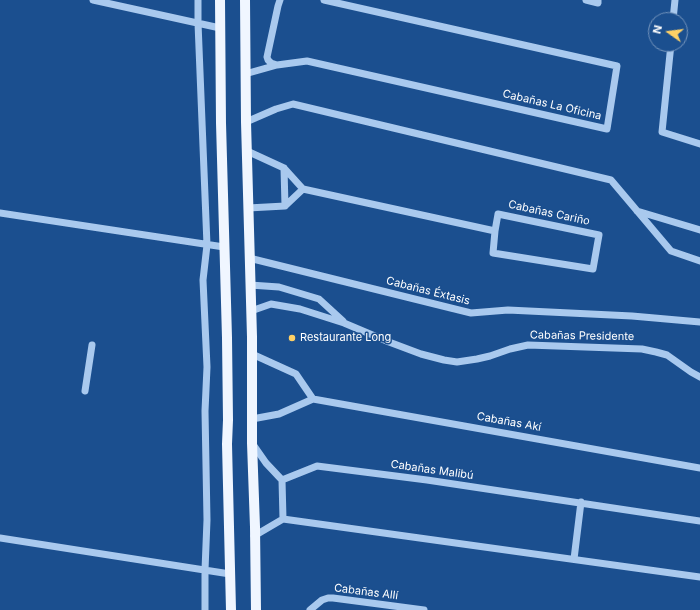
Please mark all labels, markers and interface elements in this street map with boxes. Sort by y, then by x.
north arrow [648,12,688,52]
text: N [650,24,665,35]
street label: Cabañas La Oficina [501,87,603,123]
street label: Cabañas Cariño [507,198,591,228]
street label: Cabañas Éxtasis [385,274,471,308]
street label: Cabañas Presidente [530,328,634,344]
place label: Restaurante Long [300,331,391,345]
marker: Restaurante Long [287,333,297,343]
street label: Cabañas Akí [476,410,542,434]
street label: Cabañas Malibú [390,458,474,482]
street label: Cabañas Allí [333,582,399,602]

